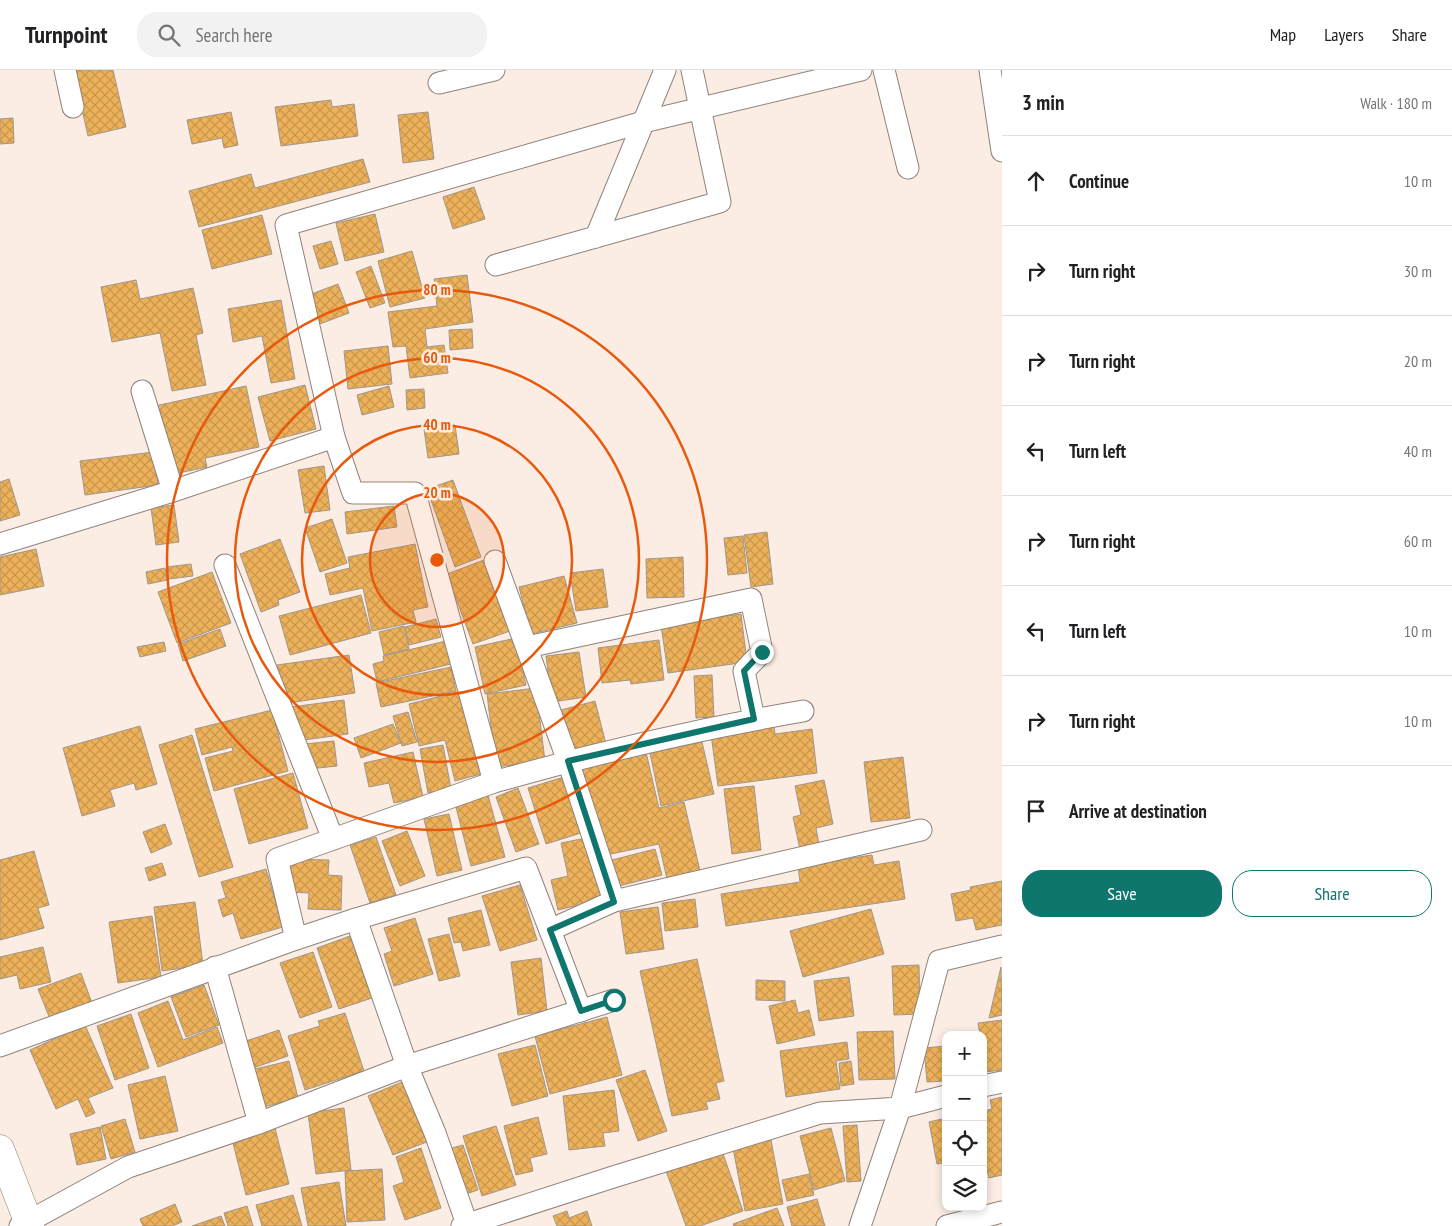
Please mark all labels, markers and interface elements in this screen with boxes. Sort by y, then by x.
search box [137,12,487,57]
text: Turnpoint [25,19,107,50]
icon: search [155,21,183,49]
text: Search here [195,23,273,47]
text: Map [1270,23,1296,46]
text: Layers [1324,23,1364,46]
text: Share [1392,23,1427,46]
text: 3 min [1022,89,1064,116]
text: Walk · 180 m [1360,93,1432,113]
icon: ahead [1022,167,1050,195]
text: Continue [1069,169,1129,193]
text: 10 m [1404,171,1432,191]
icon: right [1022,257,1050,285]
text: Turn right [1069,259,1135,283]
text: 30 m [1404,261,1432,281]
text: 80 m [423,280,451,299]
icon: right [1022,347,1050,375]
text: 60 m [423,348,451,367]
text: Turn right [1069,349,1135,373]
text: 20 m [1404,351,1432,371]
text: 40 m [423,415,451,434]
icon: left [1022,437,1050,465]
text: Turn left [1069,439,1126,463]
text: 40 m [1404,441,1432,461]
text: 20 m [423,483,451,502]
icon: right [1022,527,1050,555]
text: Turn right [1069,529,1135,553]
text: 60 m [1404,531,1432,551]
centre of rings [428,551,446,569]
icon: left [1022,617,1050,645]
text: Turn left [1069,619,1126,643]
text: 10 m [1404,621,1432,641]
route end [751,641,774,664]
icon: right [1022,707,1050,735]
text: Turn right [1069,709,1135,733]
text: 10 m [1404,711,1432,731]
icon: arrive [1022,797,1050,825]
text: Arrive at destination [1069,799,1207,823]
button: Save [1022,870,1222,917]
button: Share [1232,870,1432,917]
route start [603,989,626,1012]
map controls [942,1031,987,1211]
button: + [942,1031,987,1076]
button: − [942,1076,987,1121]
button: locate [942,1121,987,1166]
button: layers [942,1166,987,1211]

